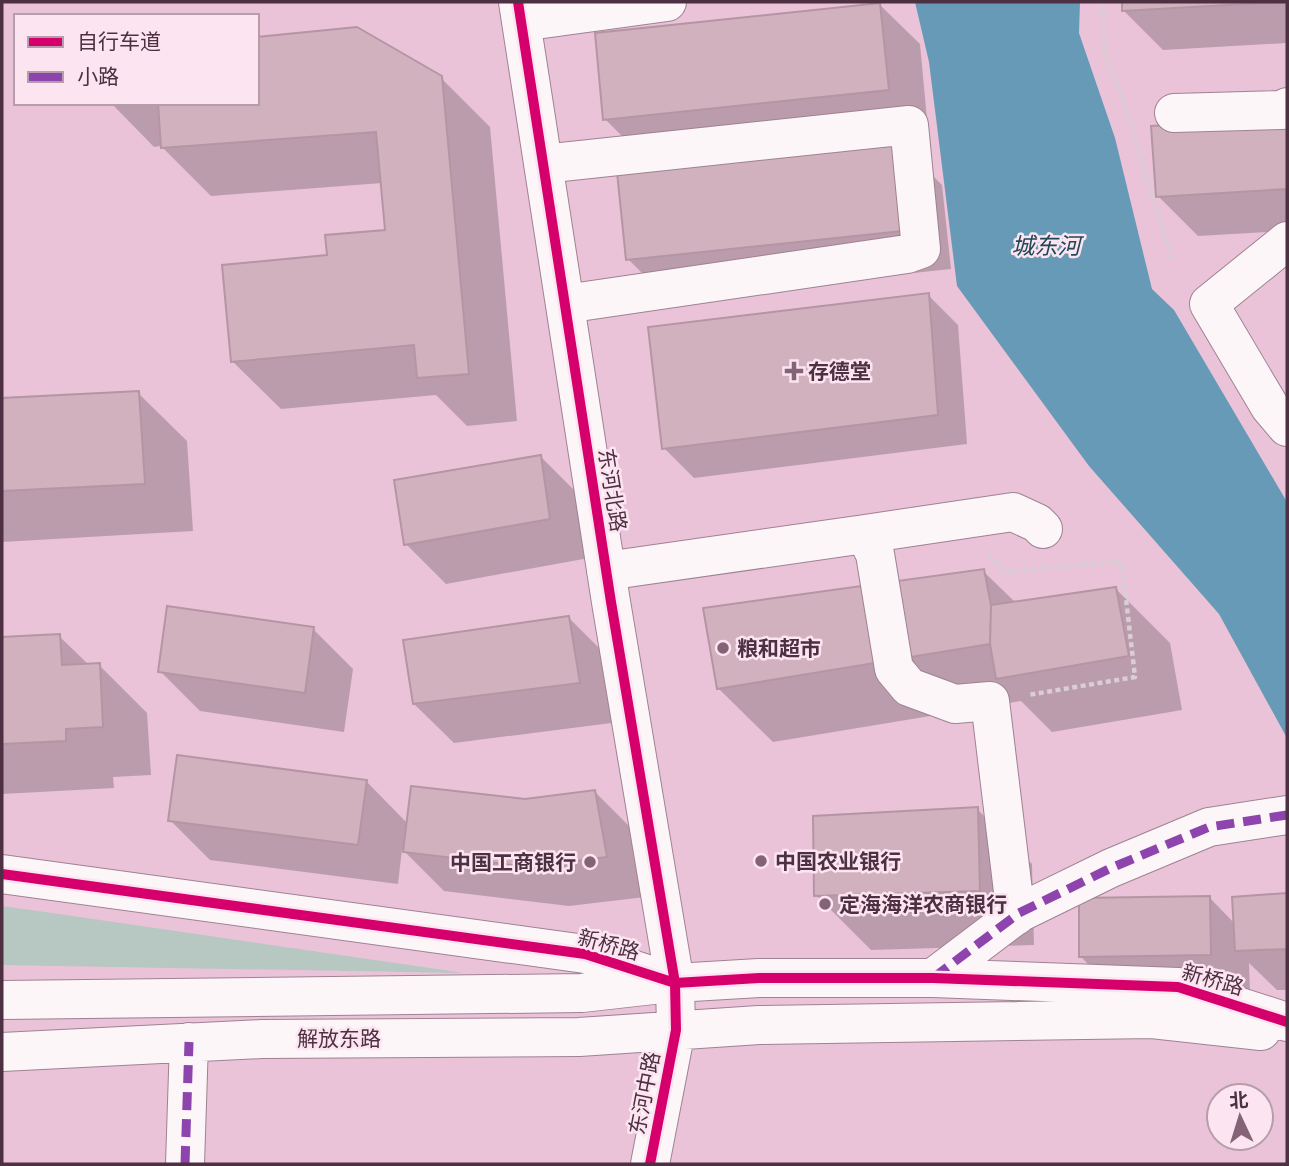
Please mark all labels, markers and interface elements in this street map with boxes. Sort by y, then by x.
legend [14,14,259,105]
text: 自行车道 [77,29,161,53]
text: 小路 [77,64,119,88]
water label: 城东河 [1012,233,1085,259]
place label: 存德堂 [808,359,871,383]
marker: 存德堂 [786,363,802,379]
street label: 东河北路 [595,447,631,533]
place label: 粮和超市 [737,636,821,660]
marker: 粮和超市 [715,640,731,656]
place label: 中国农业银行 [775,849,901,873]
place label: 中国工商银行 [450,850,576,874]
marker: 中国农业银行 [753,853,769,869]
marker: 中国工商银行 [582,854,598,870]
place label: 定海海洋农商银行 [839,892,1007,916]
marker: 定海海洋农商银行 [817,896,833,912]
street label: 新桥路 [575,924,643,964]
street label: 新桥路 [1179,959,1247,999]
street label: 解放东路 [297,1026,381,1050]
street label: 东河中路 [624,1049,664,1137]
north arrow [1205,1082,1275,1152]
text: 北 [1229,1088,1249,1112]

